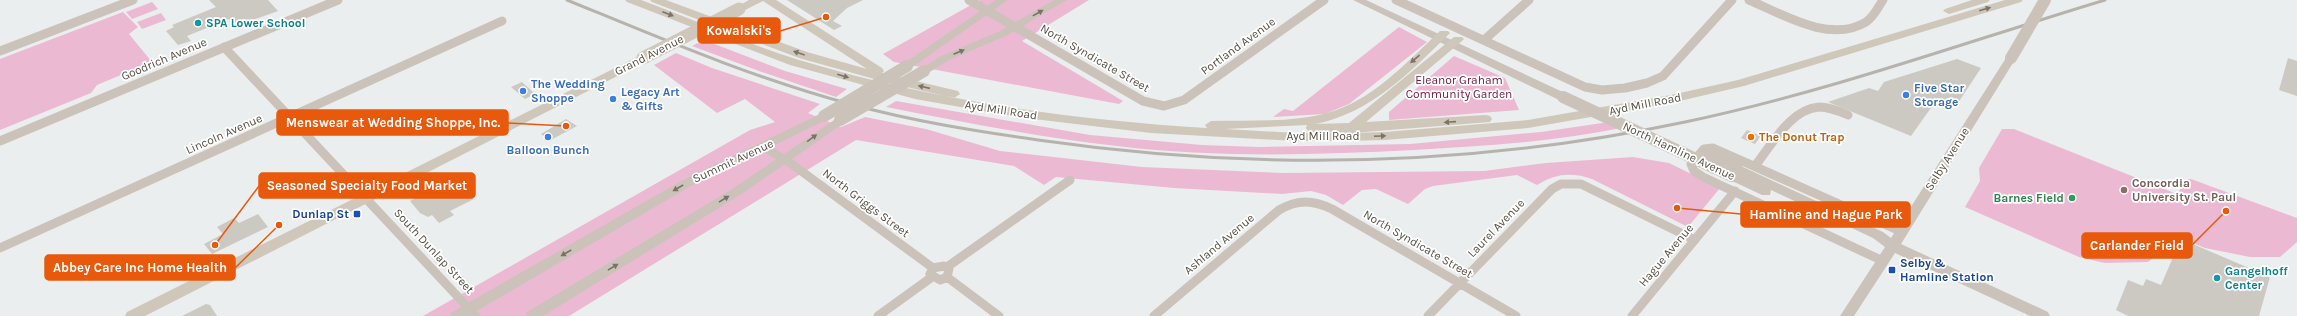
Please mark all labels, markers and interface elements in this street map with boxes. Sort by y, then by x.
one-way arrow [1979,6,1991,12]
one-way arrow [1032,10,1044,17]
one-way arrow [662,12,674,18]
street label: Portland Avenue [1198,14,1278,78]
place label: SPA Lower School [206,16,305,30]
marker: SPA Lower School [193,18,203,28]
callout: Kowalski's [698,18,780,43]
street label: North Syndicate Street [1038,21,1152,95]
text: Kowalski's [706,23,772,38]
street label: Grand Avenue [612,32,686,78]
street label: Goodrich Avenue [119,35,209,83]
one-way arrow [953,49,965,55]
one-way arrow [792,50,804,56]
one-way arrow [1410,55,1421,64]
one-way arrow [837,73,849,79]
park label: Eleanor Graham Community Garden [1406,73,1512,101]
place label: The Wedding Shoppe [531,77,605,105]
place label: Five Star Storage [1914,81,1965,109]
one-way arrow [918,83,930,89]
place label: Legacy Art & Gifts [621,85,680,113]
marker: The Wedding Shoppe [518,86,528,96]
street label: Ayd Mill Road [1608,90,1682,118]
marker: Five Star Storage [1901,90,1911,100]
marker: Legacy Art & Gifts [608,94,618,104]
street label: Ayd Mill Road [964,97,1038,123]
callout: Menswear at Wedding Shoppe, Inc. [277,110,508,135]
street label: Lincoln Avenue [184,111,264,157]
text: Menswear at Wedding Shoppe, Inc. [286,115,501,130]
one-way arrow [1444,118,1456,125]
street label: North Hamline Avenue [1621,119,1737,183]
street label: Selby Avenue [1922,125,1972,193]
street label: Ayd Mill Road [1286,129,1360,143]
place label: The Donut Trap [1759,130,1844,144]
marker: Balloon Bunch [543,132,553,142]
marker: The Donut Trap [1746,132,1756,142]
one-way arrow [1374,133,1387,139]
one-way arrow [806,134,817,142]
street label: Summit Avenue [690,136,776,186]
place label: Balloon Bunch [507,143,589,157]
street label: North Griggs Street [820,166,913,240]
callout: Seasoned Specialty Food Market [259,173,475,198]
place label: Concordia University St. Paul [2132,176,2236,204]
text: Seasoned Specialty Food Market [267,178,467,193]
one-way arrow [672,184,684,191]
marker: Concordia University St. Paul [2119,185,2129,195]
place label: Barnes Field [1993,191,2064,205]
marker: Barnes Field [2067,193,2077,203]
one-way arrow [718,196,730,203]
street label: Laurel Avenue [1465,196,1527,260]
callout: Hamline and Hague Park [1741,202,1910,227]
street label: South Dunlap Street [391,206,477,297]
place label: Dunlap St [292,207,349,221]
street label: North Syndicate Street [1361,207,1475,281]
text: Hamline and Hague Park [1749,207,1903,222]
marker: Dunlap St [352,209,362,219]
street label: Ashland Avenue [1181,211,1257,277]
street label: Hague Avenue [1636,221,1696,289]
callout: Carlander Field [2082,233,2192,258]
text: Carlander Field [2090,238,2184,253]
one-way arrow [560,250,572,257]
callout: Abbey Care Inc Home Health [45,255,235,280]
place label: Selby & Hamline Station [1900,256,1994,284]
text: Abbey Care Inc Home Health [53,260,227,275]
one-way arrow [607,263,619,270]
place label: Gangelhoff Center [2225,264,2288,292]
marker: Selby & Hamline Station [1887,265,1897,275]
marker: Gangelhoff Center [2212,273,2222,283]

